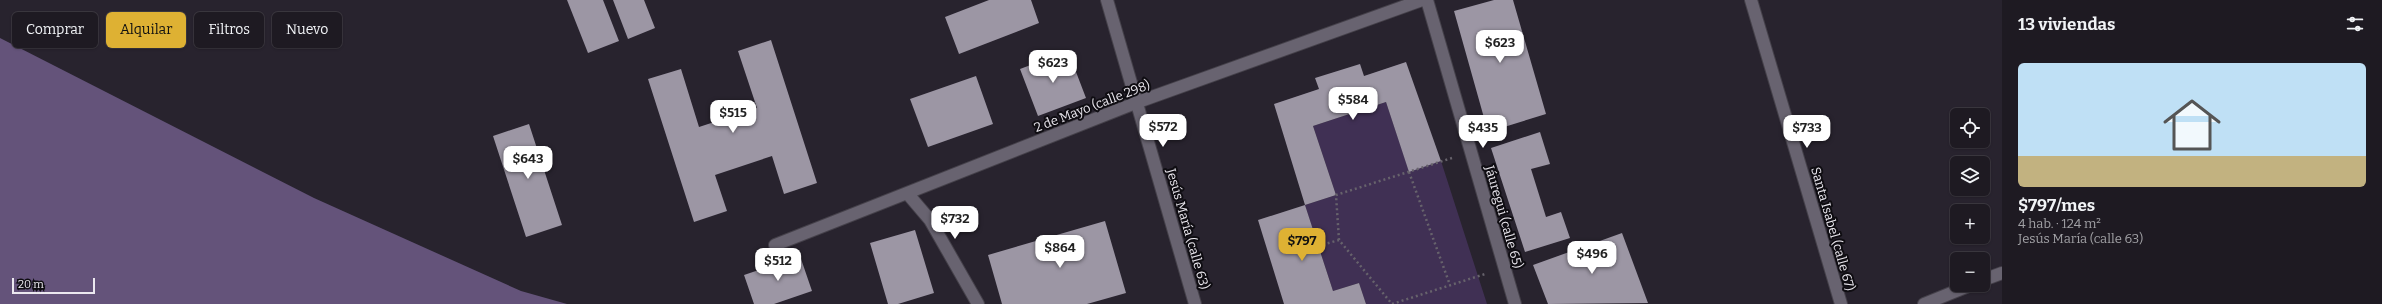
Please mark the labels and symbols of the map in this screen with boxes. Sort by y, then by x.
pin: $623 [1476,30,1524,64]
pin: $623 [1029,50,1077,84]
street label: 2 de Mayo (calle 298) [1032,77,1152,135]
pin: $584 [1329,87,1377,121]
pin: $515 [709,100,757,134]
pin: $572 [1139,114,1187,148]
pin: $435 [1459,115,1507,149]
pin: $733 [1783,115,1831,149]
pin: $643 [504,146,552,180]
street label: Jáuregui (calle 65) [1482,163,1526,270]
street label: Santa Isabel (calle 67) [1808,165,1858,293]
street label: Jesús María (calle 63) [1163,166,1212,291]
pin: $732 [931,206,979,240]
pin: $797 [1278,228,1326,262]
pin: $864 [1036,235,1084,269]
pin: $496 [1568,241,1616,275]
pin: $512 [754,248,802,282]
scale bar [12,276,95,295]

